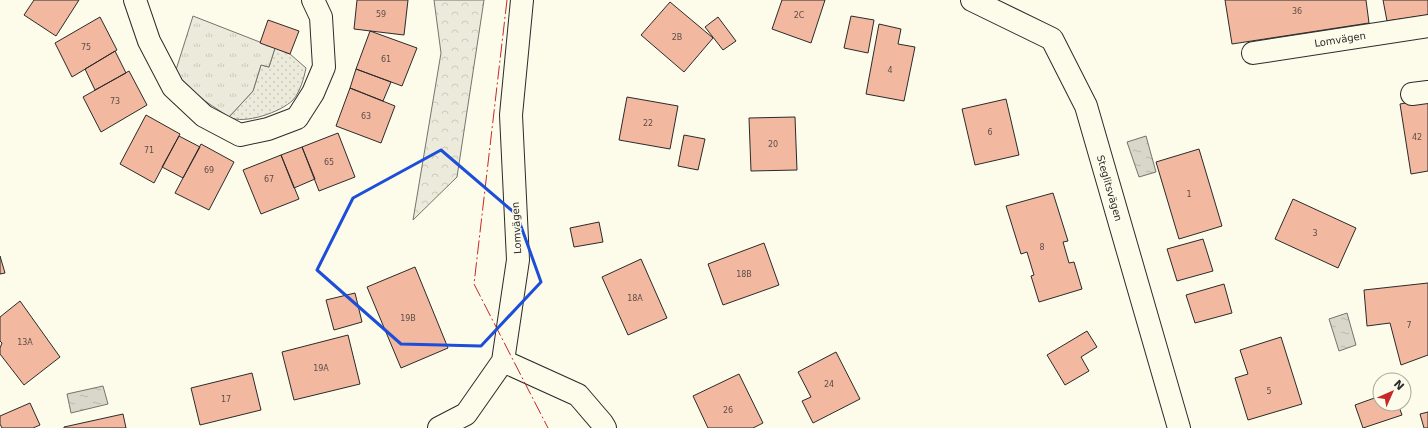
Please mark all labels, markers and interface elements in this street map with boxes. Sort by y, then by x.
house number: 36 [1292,7,1302,16]
house number: 59 [376,10,386,19]
house number: 2C [794,11,805,20]
street label: Lomvägen [1313,30,1367,49]
house number: 2B [672,33,682,42]
house number: 75 [81,43,91,52]
house number: 61 [381,55,391,64]
house number: 4 [887,66,893,75]
house number: 73 [110,97,120,106]
house number: 63 [361,112,371,121]
house number: 22 [643,119,653,128]
house number: 6 [987,128,993,137]
house number: 42 [1412,133,1422,142]
house number: 20 [768,140,778,149]
house number: 71 [144,146,154,155]
street label: Steglitsvägen [1095,154,1124,223]
house number: 65 [324,158,334,167]
house number: 69 [204,166,214,175]
house number: 67 [264,175,274,184]
house number: 1 [1186,190,1192,199]
street label: Lomvägen [510,202,523,254]
house number: 3 [1312,229,1318,238]
house number: 8 [1039,243,1045,252]
house number: 18B [736,270,752,279]
house number: 18A [627,294,643,303]
house number: 19B [400,314,416,323]
house number: 7 [1406,321,1412,330]
house number: 13A [17,338,33,347]
house number: 19A [313,364,329,373]
north arrow [1372,372,1412,412]
text: N [1391,377,1407,393]
house number: 24 [824,380,834,389]
house number: 5 [1266,387,1272,396]
house number: 17 [221,395,231,404]
house number: 26 [723,406,733,415]

